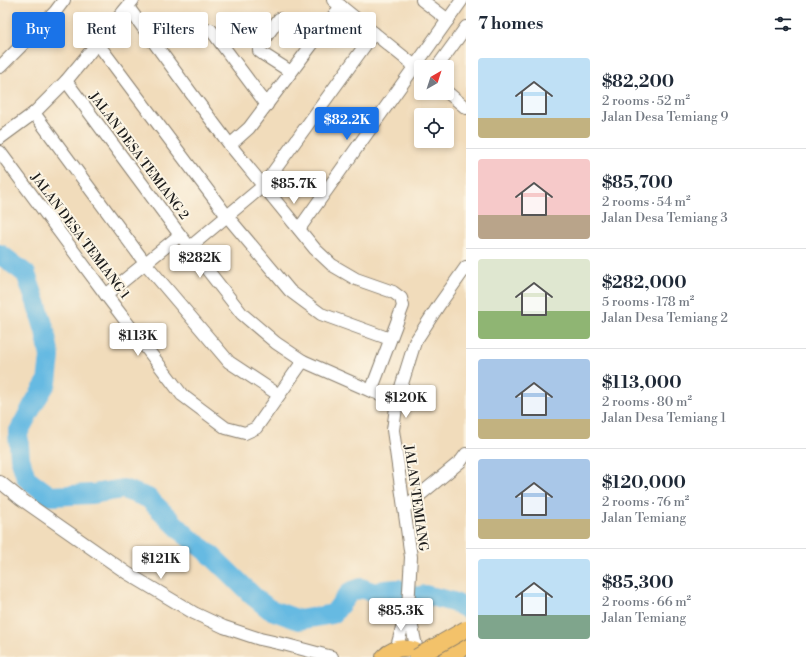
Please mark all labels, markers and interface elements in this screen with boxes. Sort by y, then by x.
chip: Buy [12,12,65,48]
chip: Rent [73,12,131,48]
chip: Filters [139,12,208,48]
chip: New [216,12,271,48]
chip: Apartment [279,12,376,48]
text: 7 homes [478,13,543,35]
icon: filters [772,13,794,35]
north arrow [414,60,454,100]
map controls [414,60,454,148]
text: $82,200 [602,71,674,93]
icon: home [510,74,558,122]
street label: JALAN DESA TEMIANG 2 [85,88,192,223]
text: 2 rooms · 52 m² [602,93,690,109]
pin: $82.2K [314,107,380,141]
button: locate [414,108,454,148]
text: Jalan Desa Temiang 9 [602,109,728,125]
text: $82.2K [324,112,370,128]
street label: JALAN DESA TEMIANG 1 [27,169,133,302]
pin: $85.7K [261,171,327,205]
text: $85,700 [602,172,673,194]
icon: home [510,175,558,223]
text: $85.7K [271,176,317,192]
text: 2 rooms · 54 m² [602,194,691,210]
text: Jalan Desa Temiang 3 [602,210,728,226]
pin: $282K [172,245,228,279]
text: $282K [179,250,221,266]
text: $282,000 [602,272,687,294]
icon: home [510,275,558,323]
text: 5 rooms · 178 m² [602,294,694,310]
text: Jalan Desa Temiang 2 [602,310,728,326]
pin: $113K [110,323,166,357]
text: $113K [119,328,158,344]
text: $113,000 [602,372,682,394]
icon: home [510,375,558,423]
pin: $120K [378,385,434,419]
text: $120K [385,390,427,406]
text: 2 rooms · 80 m² [602,394,692,410]
text: Jalan Desa Temiang 1 [602,410,726,426]
street label: JALAN TEMIANG [400,443,431,553]
text: $120,000 [602,472,686,494]
icon: home [510,475,558,523]
text: 2 rooms · 76 m² [602,494,689,510]
text: Jalan Temiang [602,510,686,526]
pin: $121K [133,546,189,580]
text: $121K [141,551,181,567]
text: $85,300 [602,572,674,594]
icon: home [510,575,558,623]
text: 2 rooms · 66 m² [602,594,691,610]
pin: $85.3K [368,598,434,632]
text: $85.3K [378,603,424,619]
text: Jalan Temiang [602,610,686,626]

